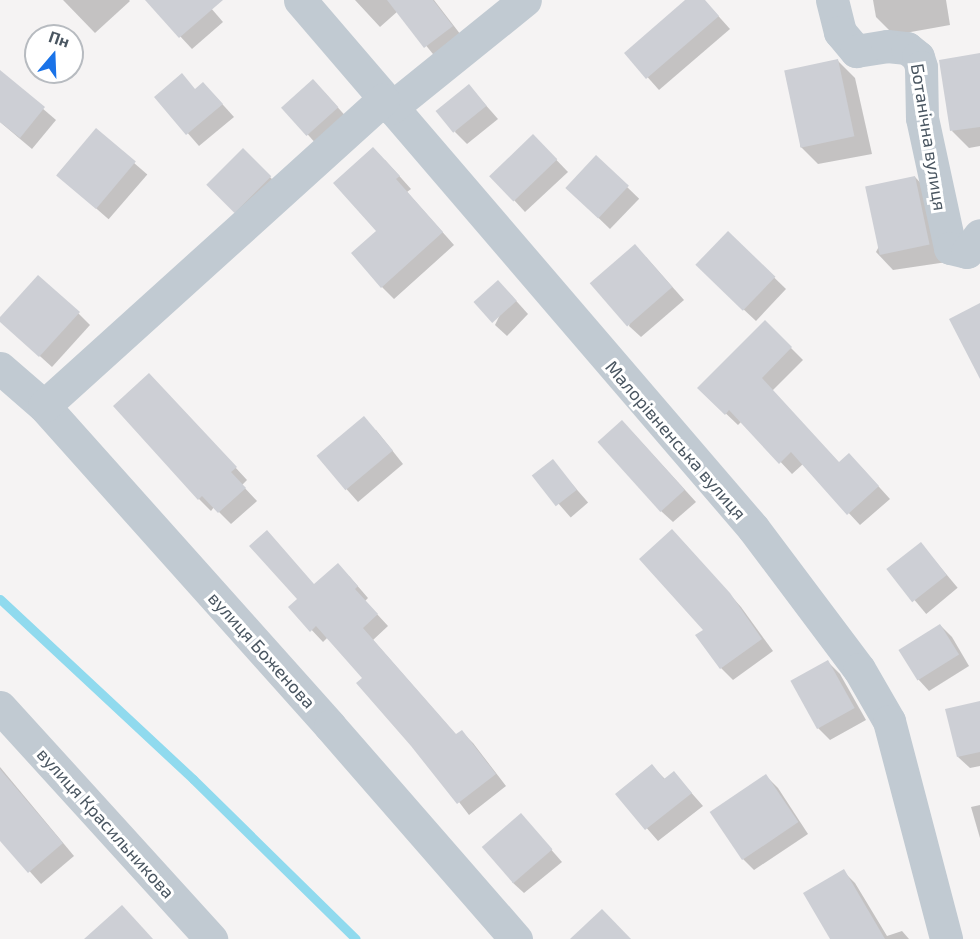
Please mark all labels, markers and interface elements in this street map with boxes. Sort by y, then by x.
north arrow [24,24,84,84]
text: Пн [46,26,72,51]
street label: Ботанічна вулиця [907,62,951,212]
street label: Малорівненська вулиця [601,356,751,524]
street label: вулиця Боженова [204,587,320,713]
street label: вулиця Красильникова [33,743,179,903]

